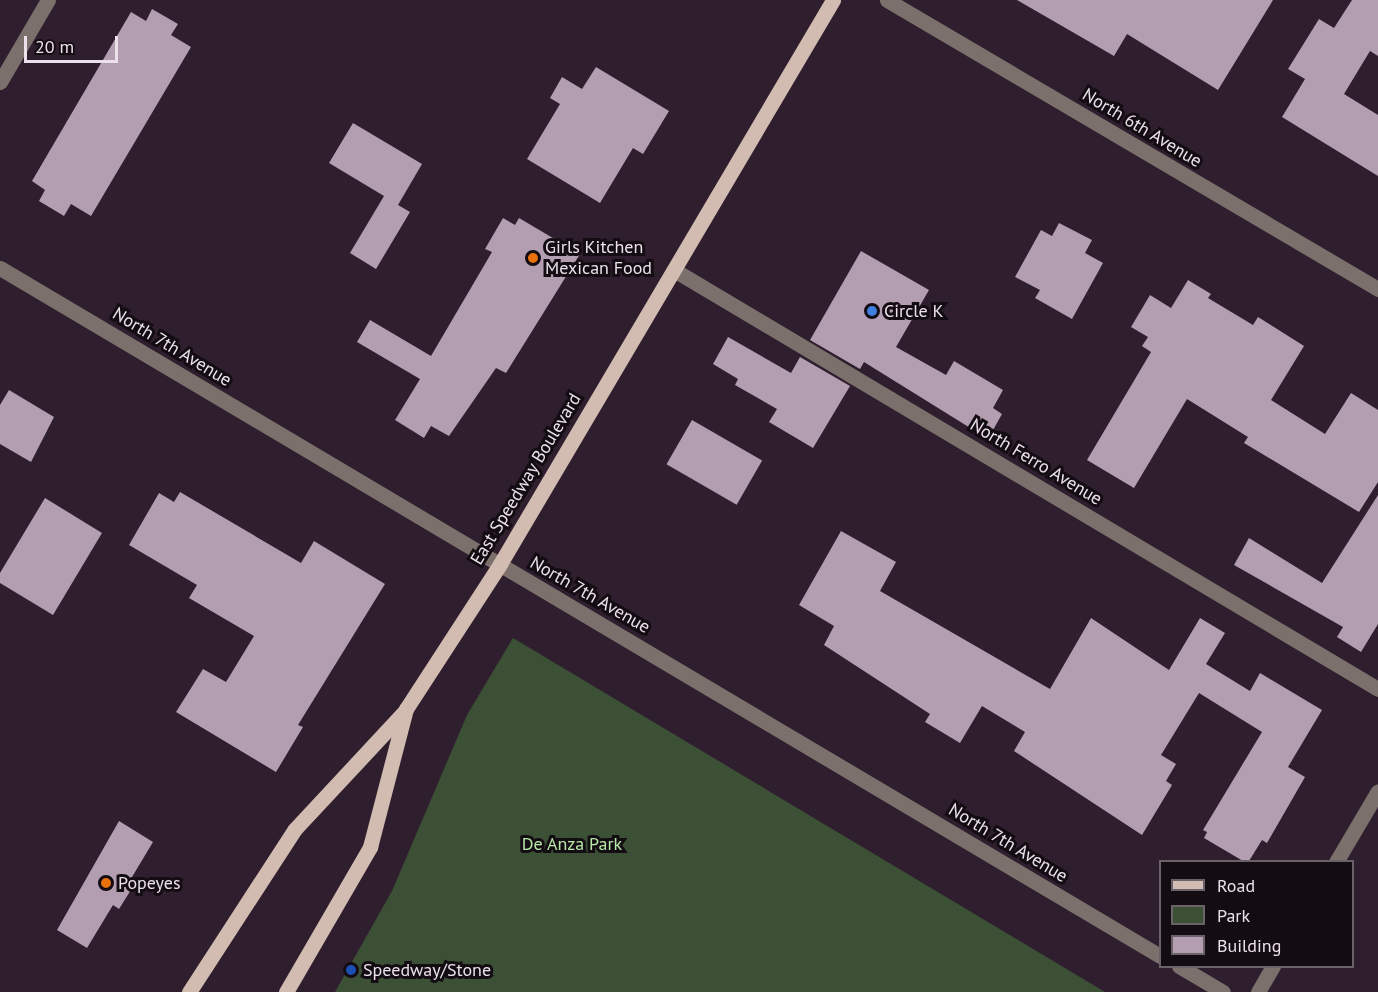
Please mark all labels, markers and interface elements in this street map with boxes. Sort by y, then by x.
scale bar [27,24,122,62]
text: 20 m [35,35,74,58]
street label: North 6th Avenue [1078,84,1206,172]
place label: Girls Kitchen Mexican Food [545,237,652,280]
marker: Girls Kitchen Mexican Food [526,251,540,265]
place label: Circle K [884,300,944,322]
street label: North 7th Avenue [108,303,236,391]
marker: Circle K [865,304,879,318]
street label: East Speedway Boulevard [466,389,586,569]
street label: North Ferro Avenue [966,414,1106,510]
street label: North 7th Avenue [526,552,654,638]
street label: North 7th Avenue [944,799,1072,887]
park label: De Anza Park [522,833,622,855]
legend [1159,860,1354,968]
place label: Popeyes [118,872,180,894]
text: Road [1217,874,1255,897]
marker: Popeyes [99,876,113,890]
text: Park [1217,904,1250,927]
text: Building [1217,934,1281,957]
place label: Speedway/Stone [363,959,491,981]
marker: Speedway/Stone [344,963,358,977]

